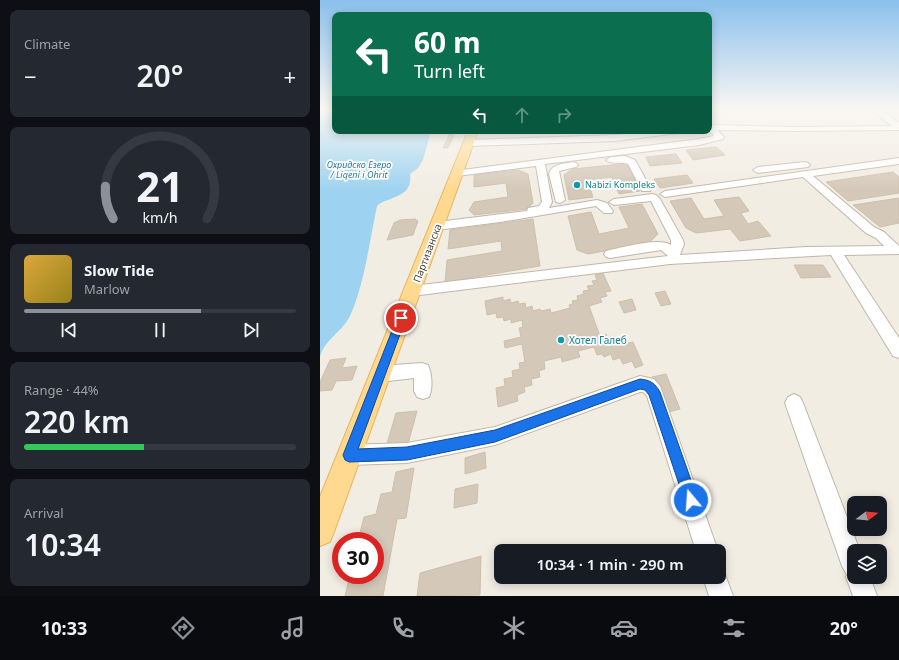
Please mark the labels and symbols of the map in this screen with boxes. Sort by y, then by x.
water label: Охридско Езеро / Liqeni i Ohrit [327,158,391,181]
place label: Nabizi Kompleks [585,178,655,191]
marker: Nabizi Kompleks [572,180,582,190]
street label: Партизанска [409,222,445,284]
pin [384,301,418,335]
place label: Хотел Галеб [569,333,627,347]
marker: Хотел Галеб [556,335,566,345]
position arrow [670,479,712,521]
north arrow [847,496,887,536]
speed limit sign: 30 [332,532,384,584]

